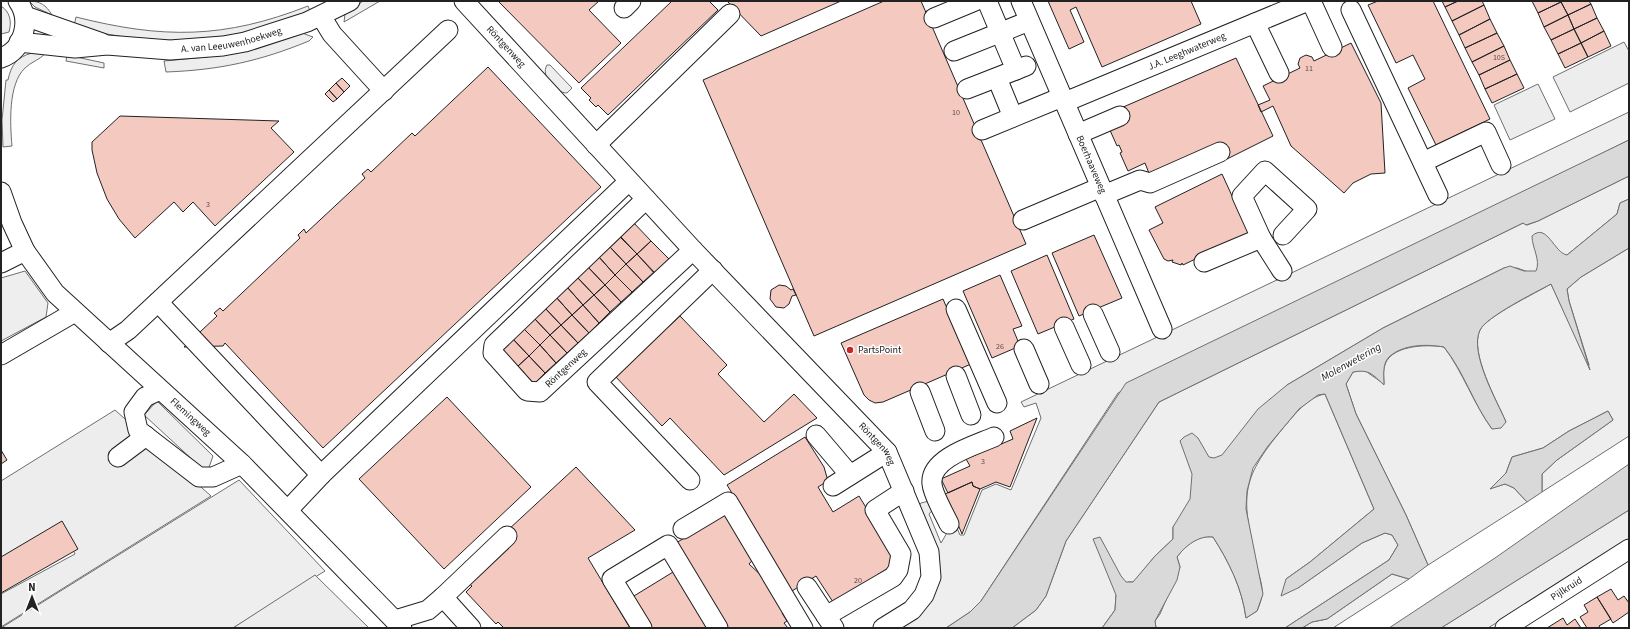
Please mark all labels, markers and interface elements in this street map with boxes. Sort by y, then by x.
street label: Röntgenweg [483,23,529,71]
street label: A. van Leeuwenhoekweg [180,24,283,56]
street label: J.A. Leeghwaterweg [1146,29,1228,74]
house number: 10S [1493,52,1505,63]
house number: 11 [1305,63,1313,74]
house number: 10 [952,107,960,118]
street label: Boerhaaveweg [1073,133,1110,196]
house number: 3 [206,199,210,210]
water label: Molenwetering [1318,339,1384,385]
house number: 26 [996,341,1004,352]
place label: PartsPoint [858,343,902,357]
street label: Röntgenweg [542,345,590,391]
marker: PartsPoint [845,345,855,355]
street label: Flemingweg [167,395,214,439]
street label: Röntgenweg [855,419,899,467]
house number: 3 [981,456,985,467]
street label: Pijlkruid [1548,573,1585,604]
house number: 20 [854,575,862,586]
north arrow [12,577,52,617]
text: N [28,580,36,595]

